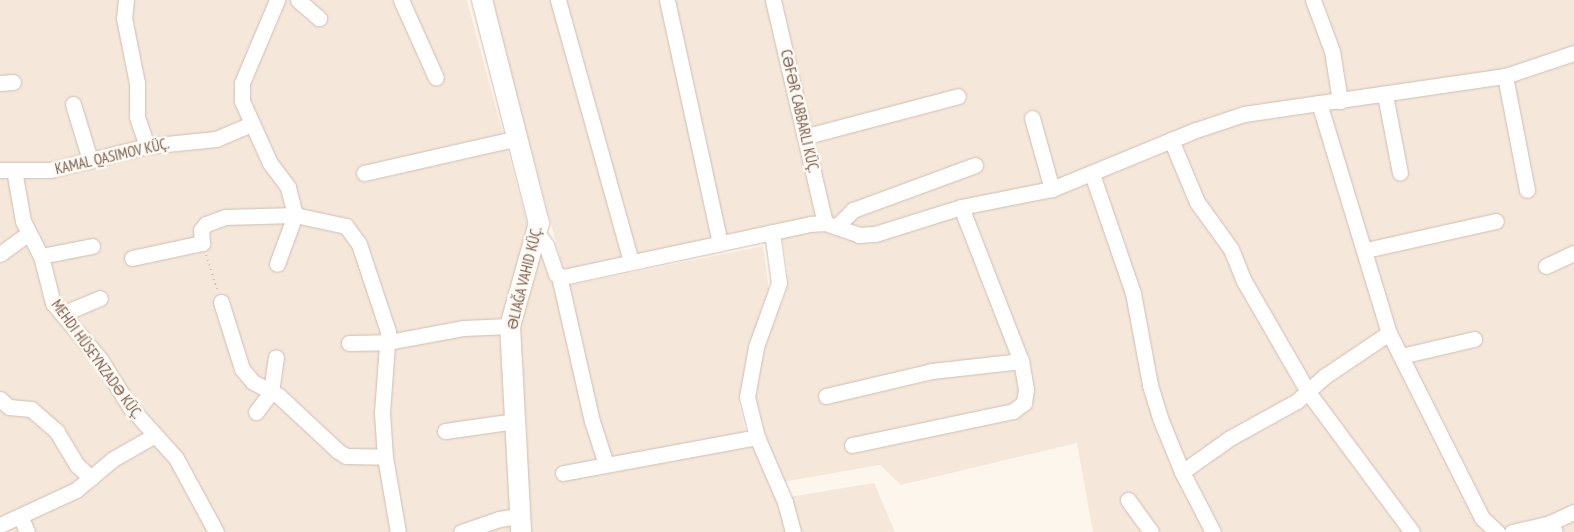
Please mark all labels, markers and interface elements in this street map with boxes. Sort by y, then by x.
street label: CƏFƏR CABBARLI KÜÇ. [777,48,823,174]
street label: KAMAL QASIMOV KÜÇ. [53,134,171,178]
street label: ƏLIAĞA VAHID KÜÇ. [502,224,546,332]
street label: MEHDI HÜSEYNZADƏ KÜÇ. [48,296,146,422]

